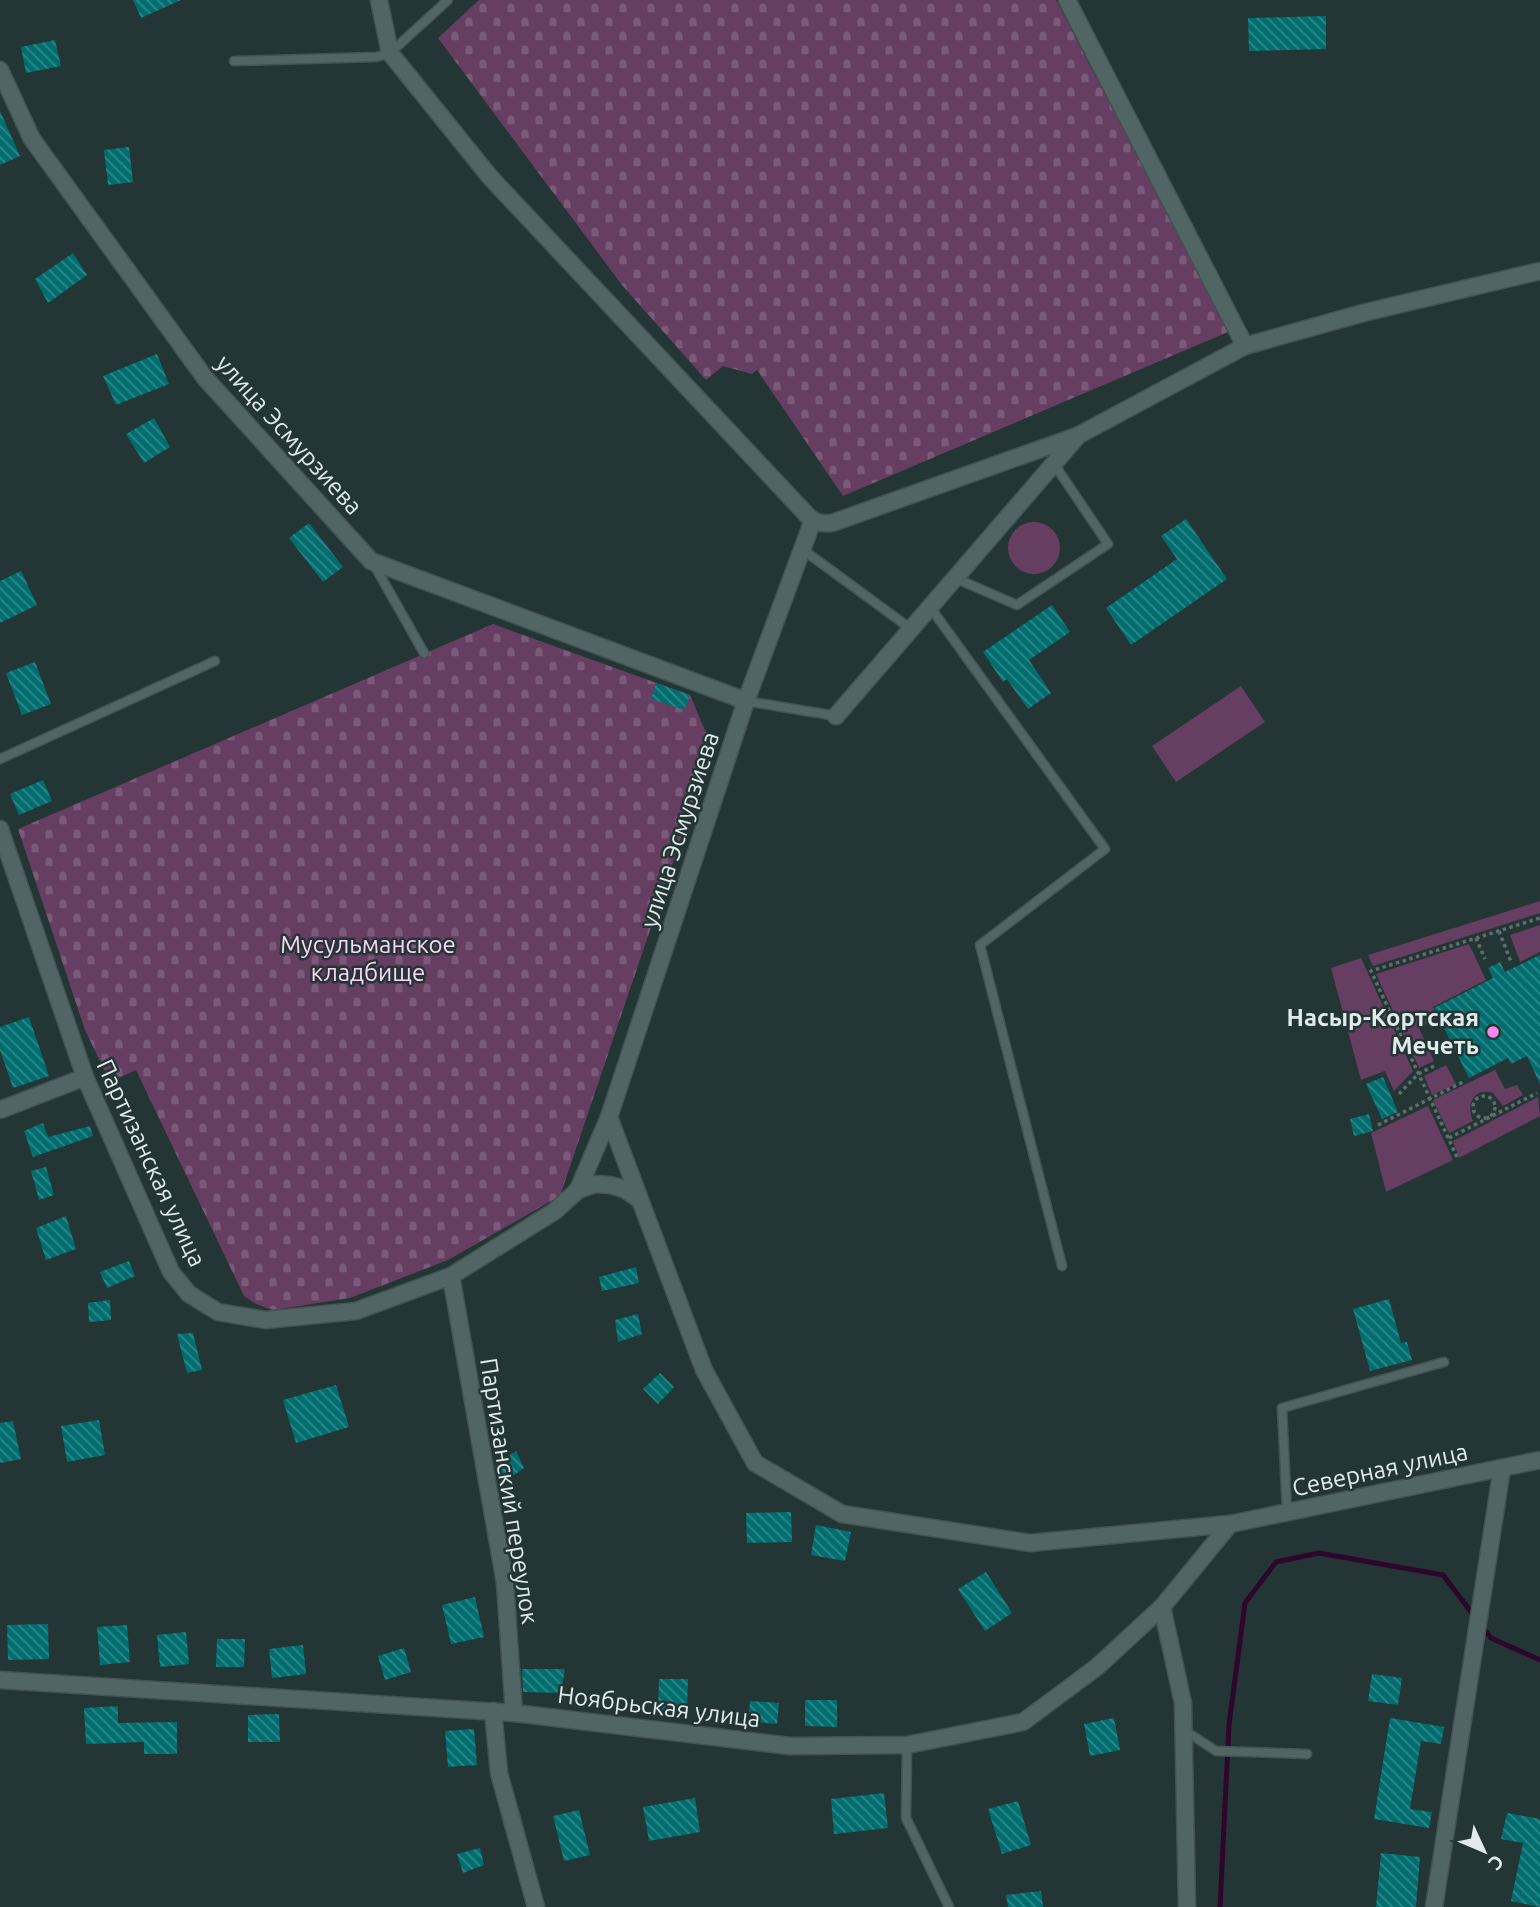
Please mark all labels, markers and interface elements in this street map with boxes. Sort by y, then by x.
street label: улица Эсмурзиева [211,350,368,520]
street label: улица Эсмурзиева [635,728,724,931]
park label: Мусульманское кладбище [280,931,456,986]
place label: Насыр-Кортская Мечеть [1287,1004,1479,1059]
marker: Насыр-Кортская Мечеть [1485,1024,1501,1040]
street label: Партизанская улица [92,1055,211,1271]
street label: Партизанский переулок [475,1356,544,1626]
street label: Северная улица [1290,1438,1470,1501]
street label: Ноябрьская улица [556,1681,762,1732]
north arrow [1449,1816,1519,1886]
text: С [1484,1851,1508,1875]

